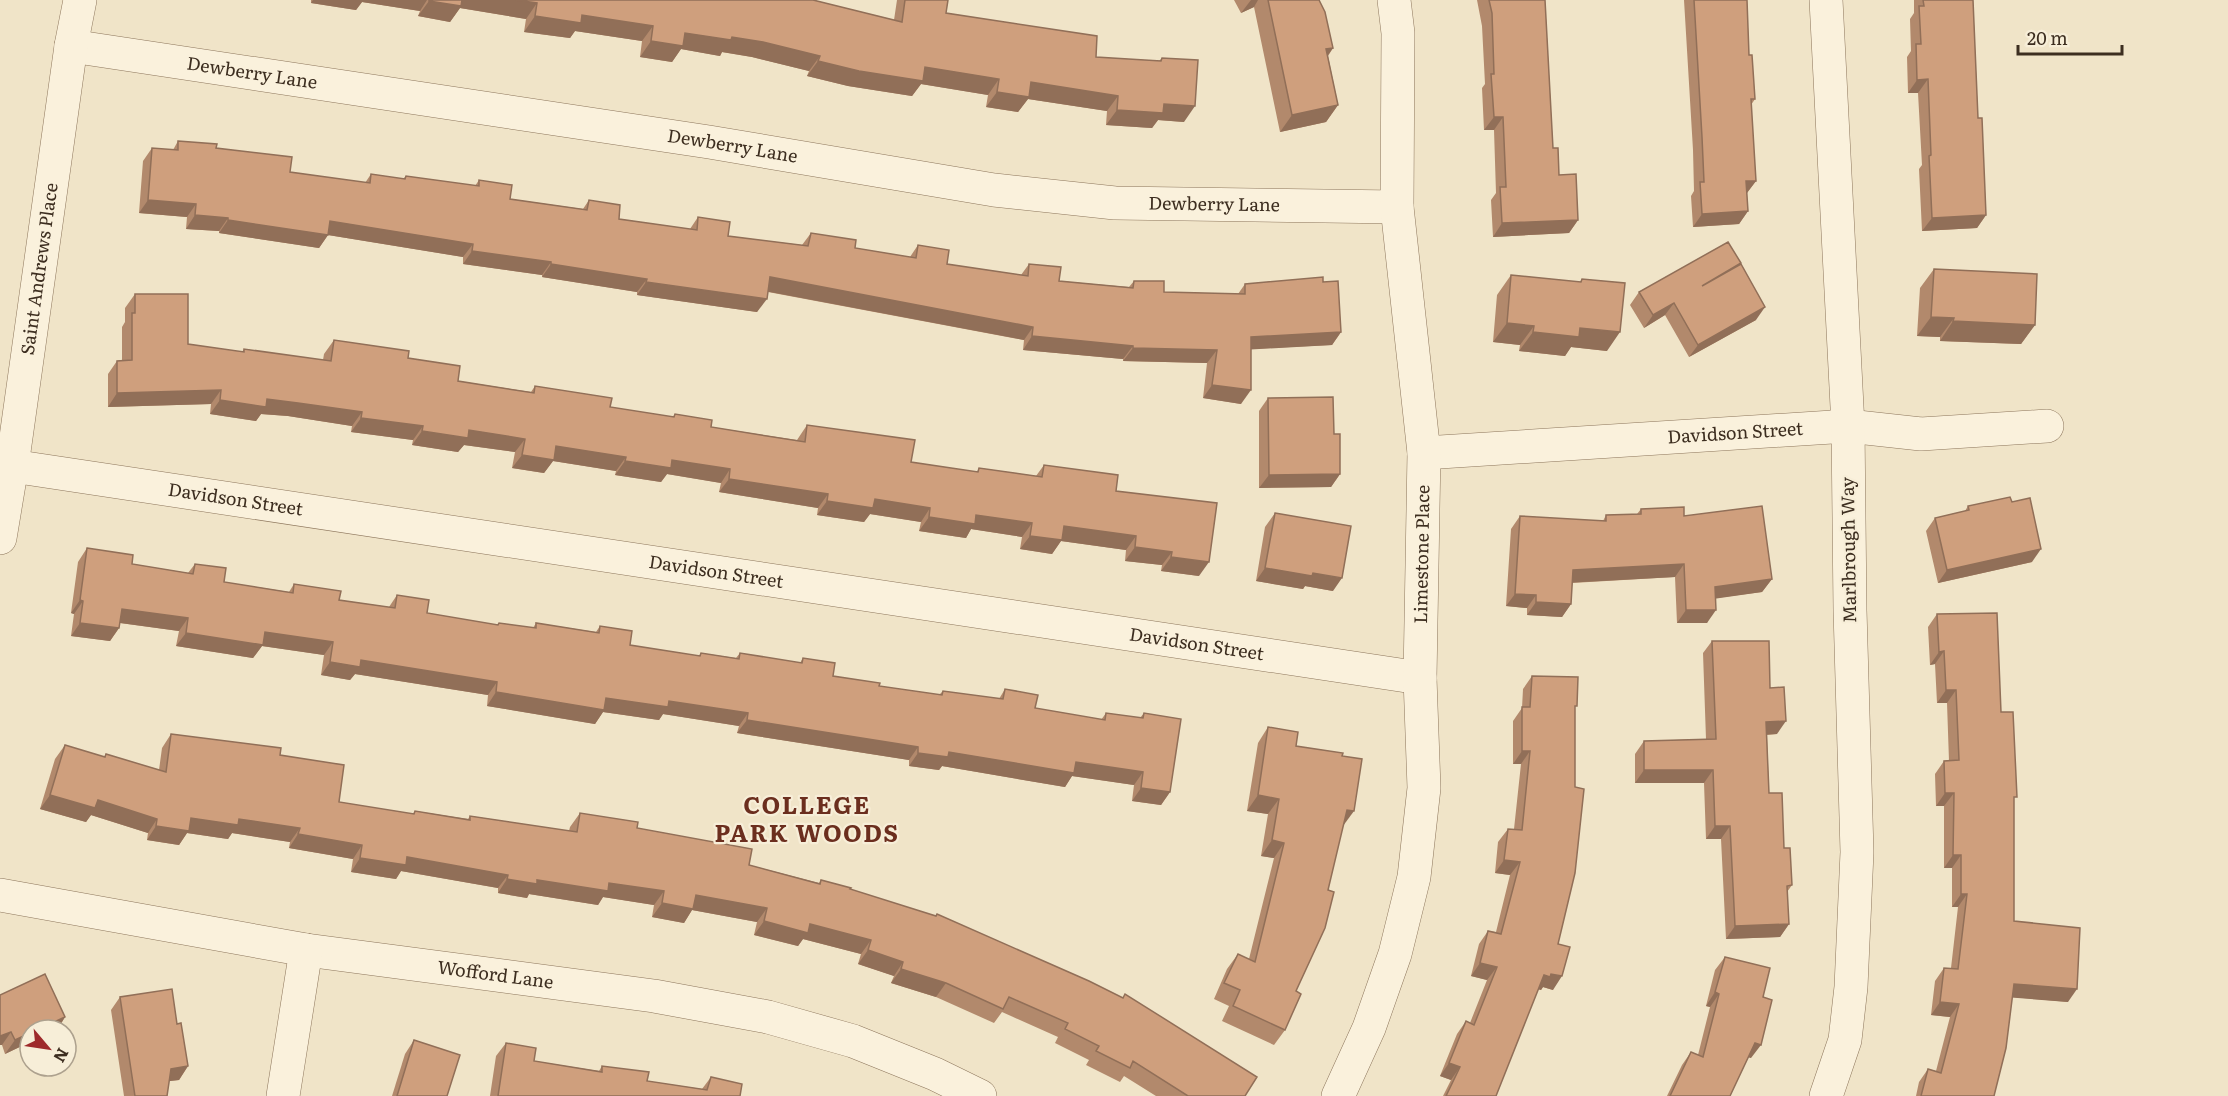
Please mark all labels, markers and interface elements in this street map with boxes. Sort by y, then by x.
scale bar [2018,18,2122,56]
text: 20 m [2027,24,2068,51]
street label: Dewberry Lane [185,49,319,95]
street label: Dewberry Lane [666,121,800,169]
street label: Saint Andrews Place [13,181,64,357]
street label: Dewberry Lane [1148,188,1280,217]
street label: Davidson Street [1667,414,1805,449]
street label: Davidson Street [166,475,306,522]
street label: Marlbrough Way [1833,476,1862,623]
street label: Limestone Place [1406,484,1435,624]
street label: Davidson Street [647,547,786,594]
street label: Davidson Street [1128,619,1267,666]
district label: COLLEGE PARK WOODS [714,786,900,849]
street label: Wofford Lane [436,953,555,995]
north arrow [18,1018,78,1078]
text: N [48,1044,76,1067]

